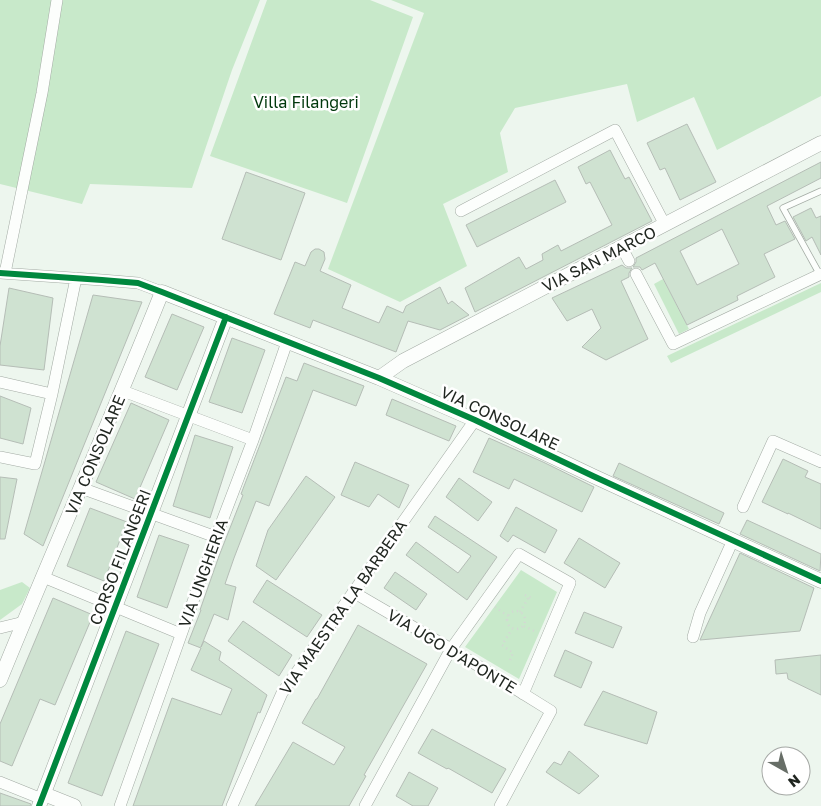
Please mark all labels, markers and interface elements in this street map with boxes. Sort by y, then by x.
park label: Villa Filangeri [253,92,359,112]
street label: VIA SAN MARCO [539,222,659,296]
street label: VIA CONSOLARE [438,382,562,454]
street label: VIA CONSOLARE [61,392,129,518]
street label: CORSO FILANGERI [85,486,155,628]
street label: VIA UNGHERIA [174,516,232,630]
street label: VIA MAESTRA LA BARBERA [275,516,411,698]
street label: VIA UGO D'APONTE [384,604,520,698]
north arrow [761,746,811,796]
text: N [785,772,804,791]

